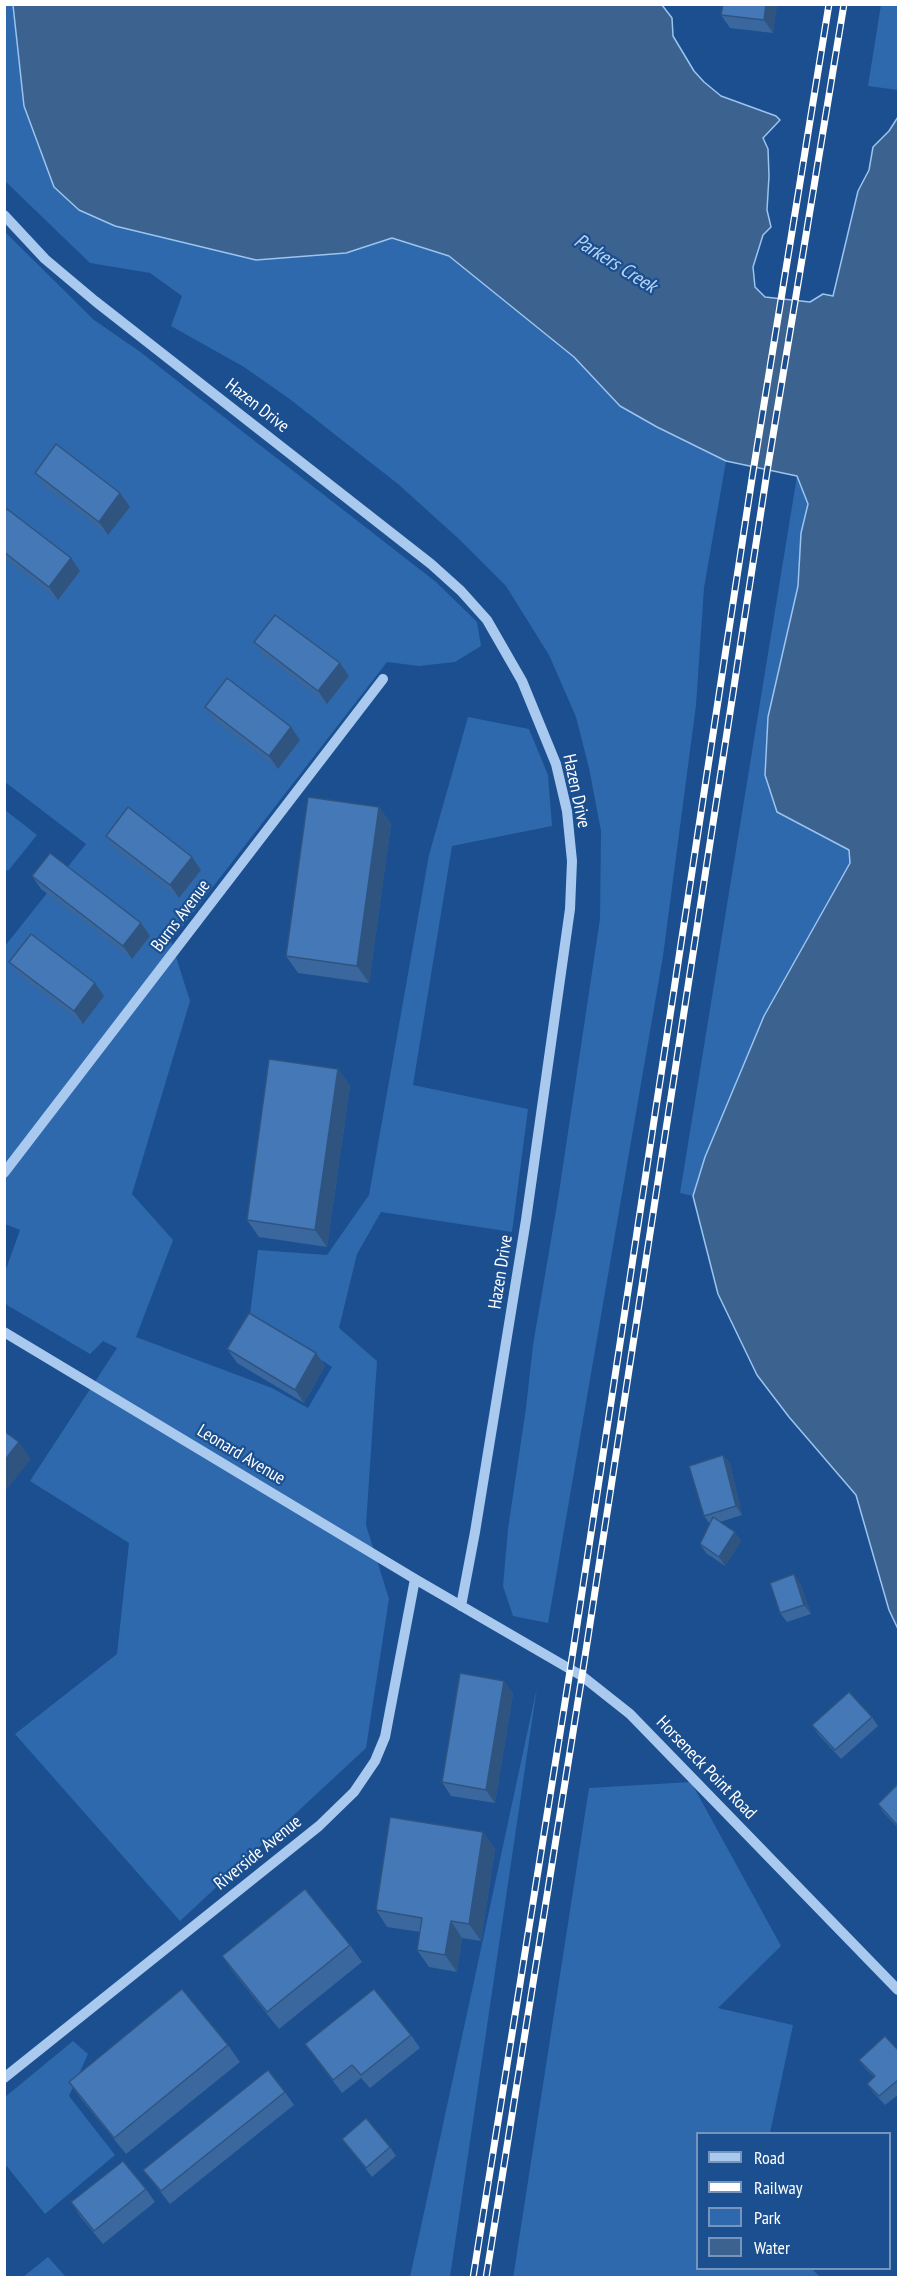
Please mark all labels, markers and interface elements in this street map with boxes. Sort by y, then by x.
water label: Parkers Creek [569,229,661,299]
street label: Hazen Drive [221,374,293,438]
street label: Hazen Drive [558,752,594,830]
street label: Burns Avenue [147,876,215,956]
street label: Hazen Drive [484,1233,518,1311]
street label: Leonard Avenue [193,1420,289,1490]
street label: Horseneck Point Road [651,1712,761,1824]
street label: Riverside Avenue [210,1811,306,1895]
legend [696,2132,891,2270]
text: Road [754,2146,785,2169]
text: Railway [754,2176,803,2199]
text: Park [754,2206,781,2229]
text: Water [754,2236,790,2259]

